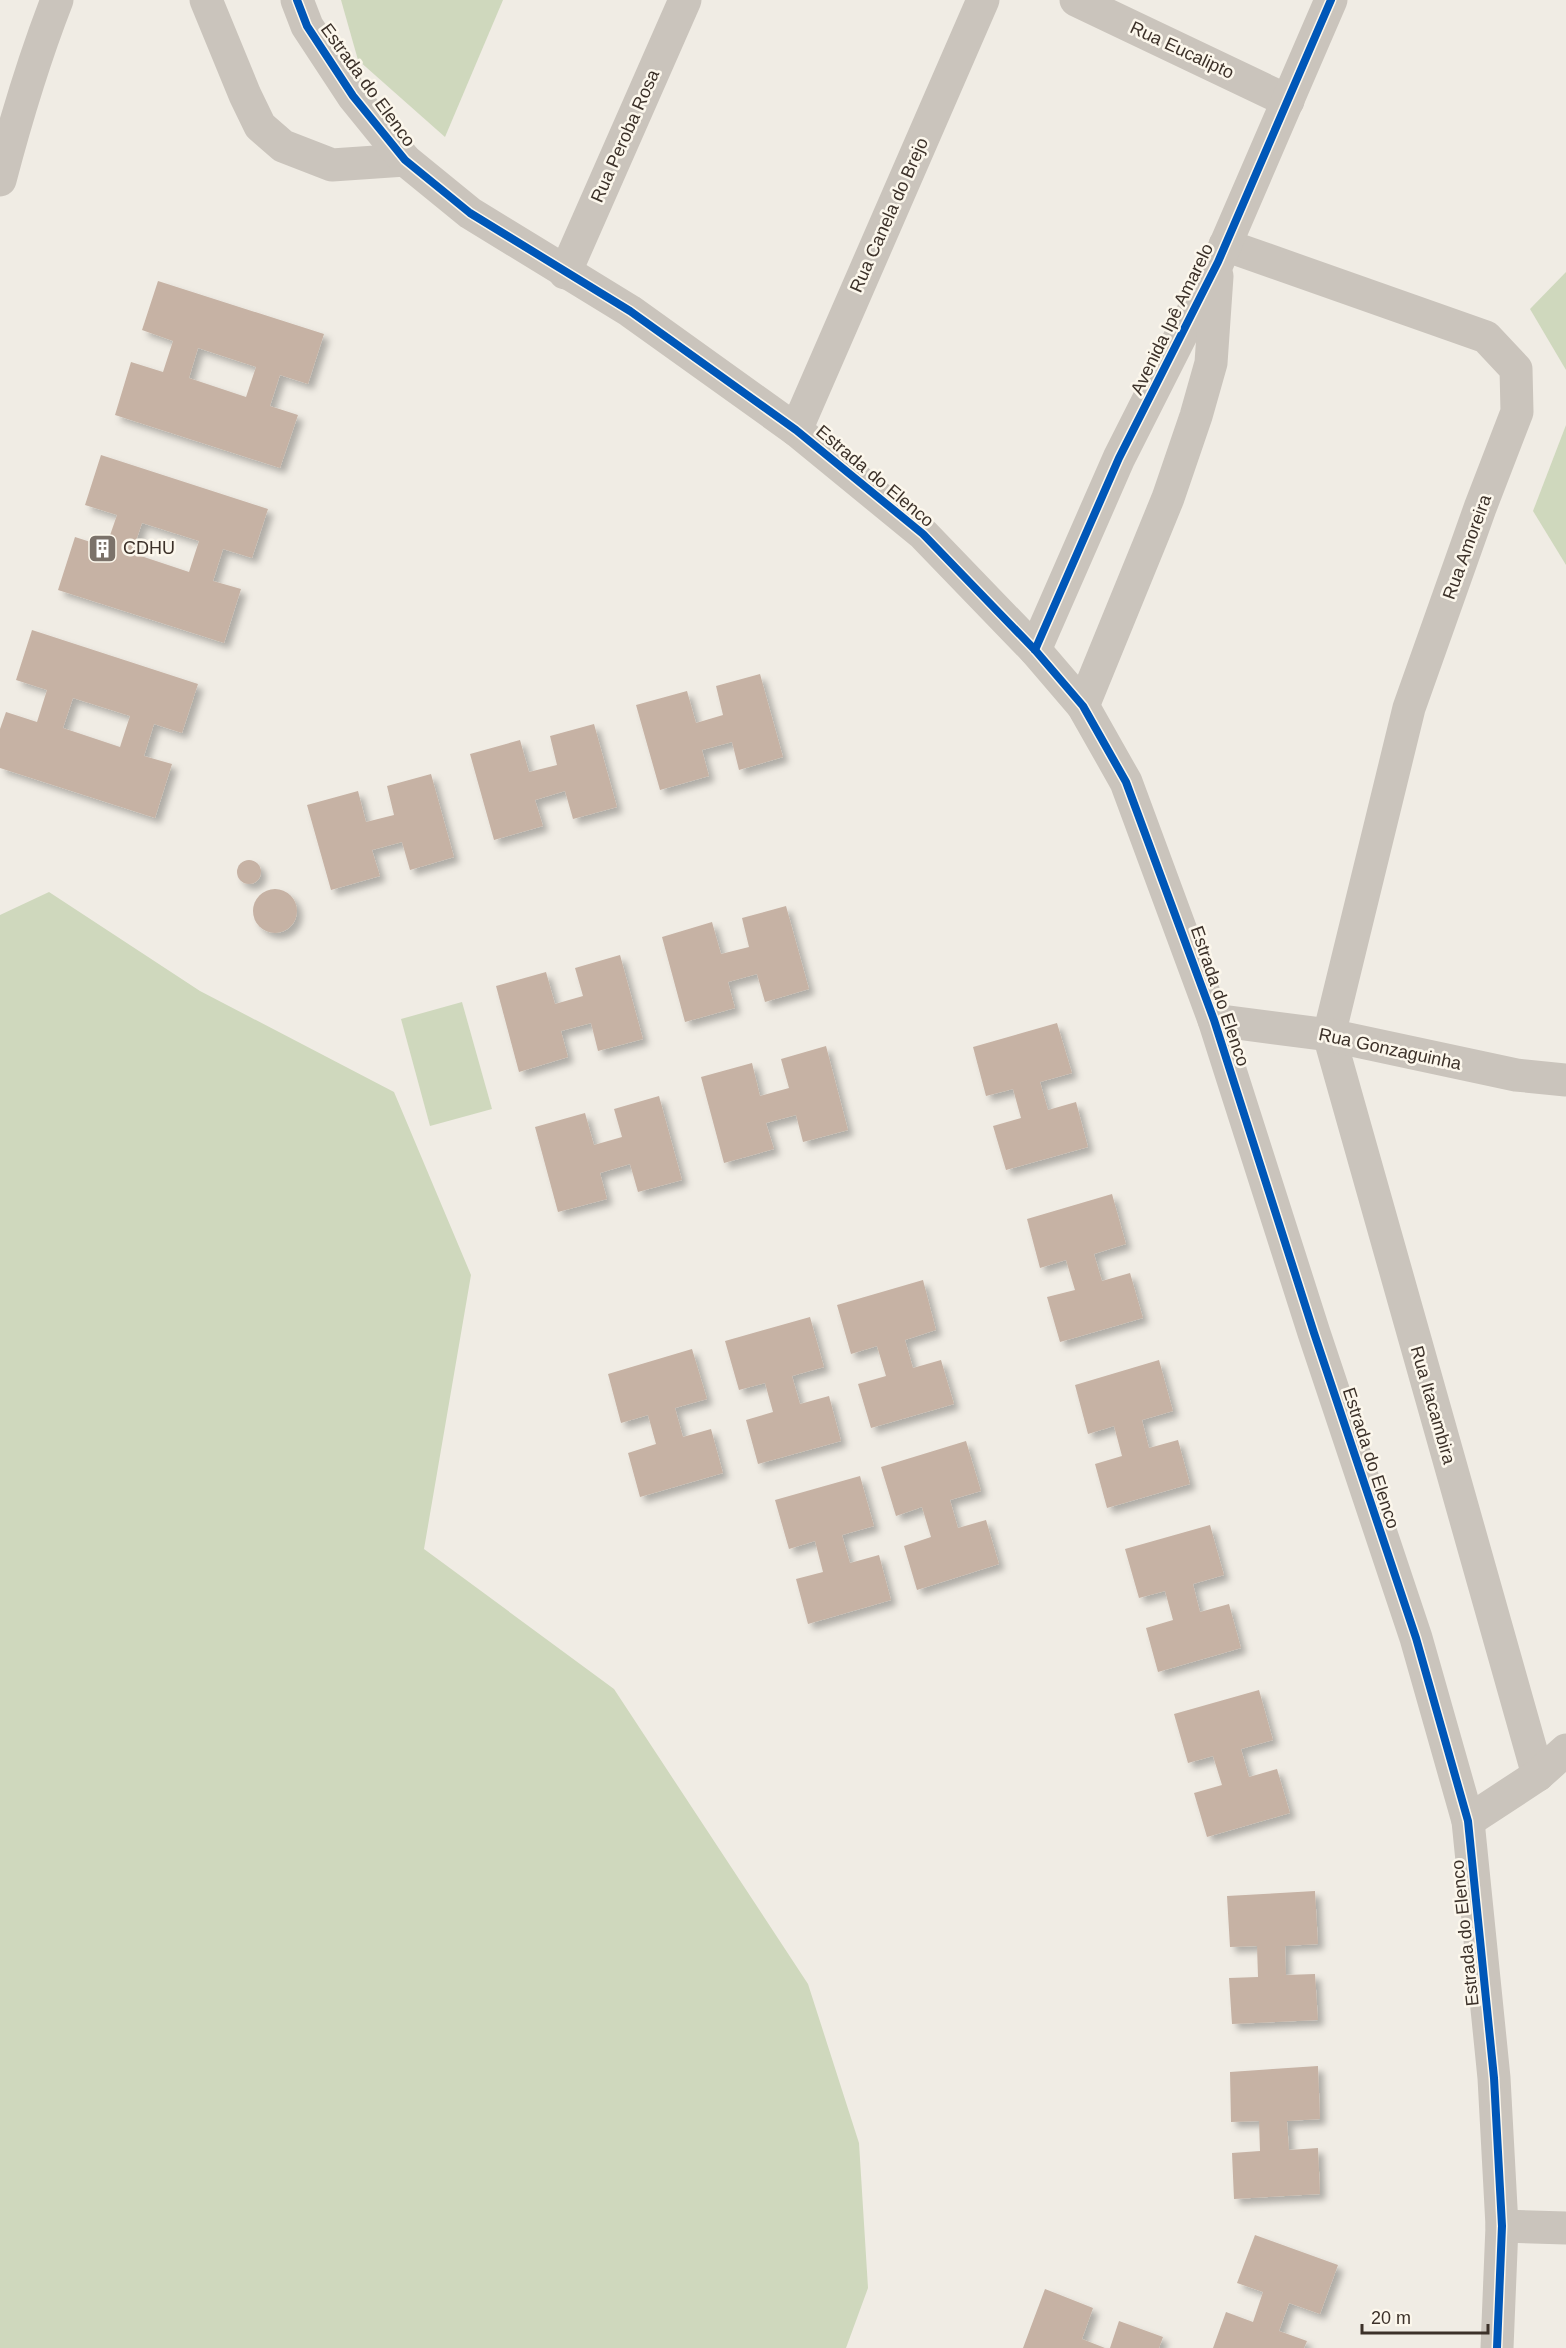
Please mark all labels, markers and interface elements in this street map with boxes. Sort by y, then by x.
street label: Rua Eucalipto [1127,17,1237,83]
street label: Estrada do Elenco [317,20,419,150]
street label: Rua Peroba Rosa [587,66,664,205]
street label: Rua Canela do Brejo [846,135,932,295]
street label: Avenida Ipê Amarelo [1127,240,1217,398]
street label: Estrada do Elenco [812,421,938,531]
street label: Rua Amoreira [1439,491,1496,602]
building icon: CDHU [86,532,118,564]
place label: CDHU [123,538,175,558]
street label: Estrada do Elenco [1187,923,1253,1069]
street label: Rua Gonzaguinha [1317,1024,1464,1074]
street label: Rua Itacambira [1407,1344,1460,1467]
street label: Estrada do Elenco [1339,1385,1403,1531]
street label: Estrada do Elenco [1447,1859,1483,2007]
scale bar [1362,2297,1488,2335]
text: 20 m [1371,2308,1411,2328]

